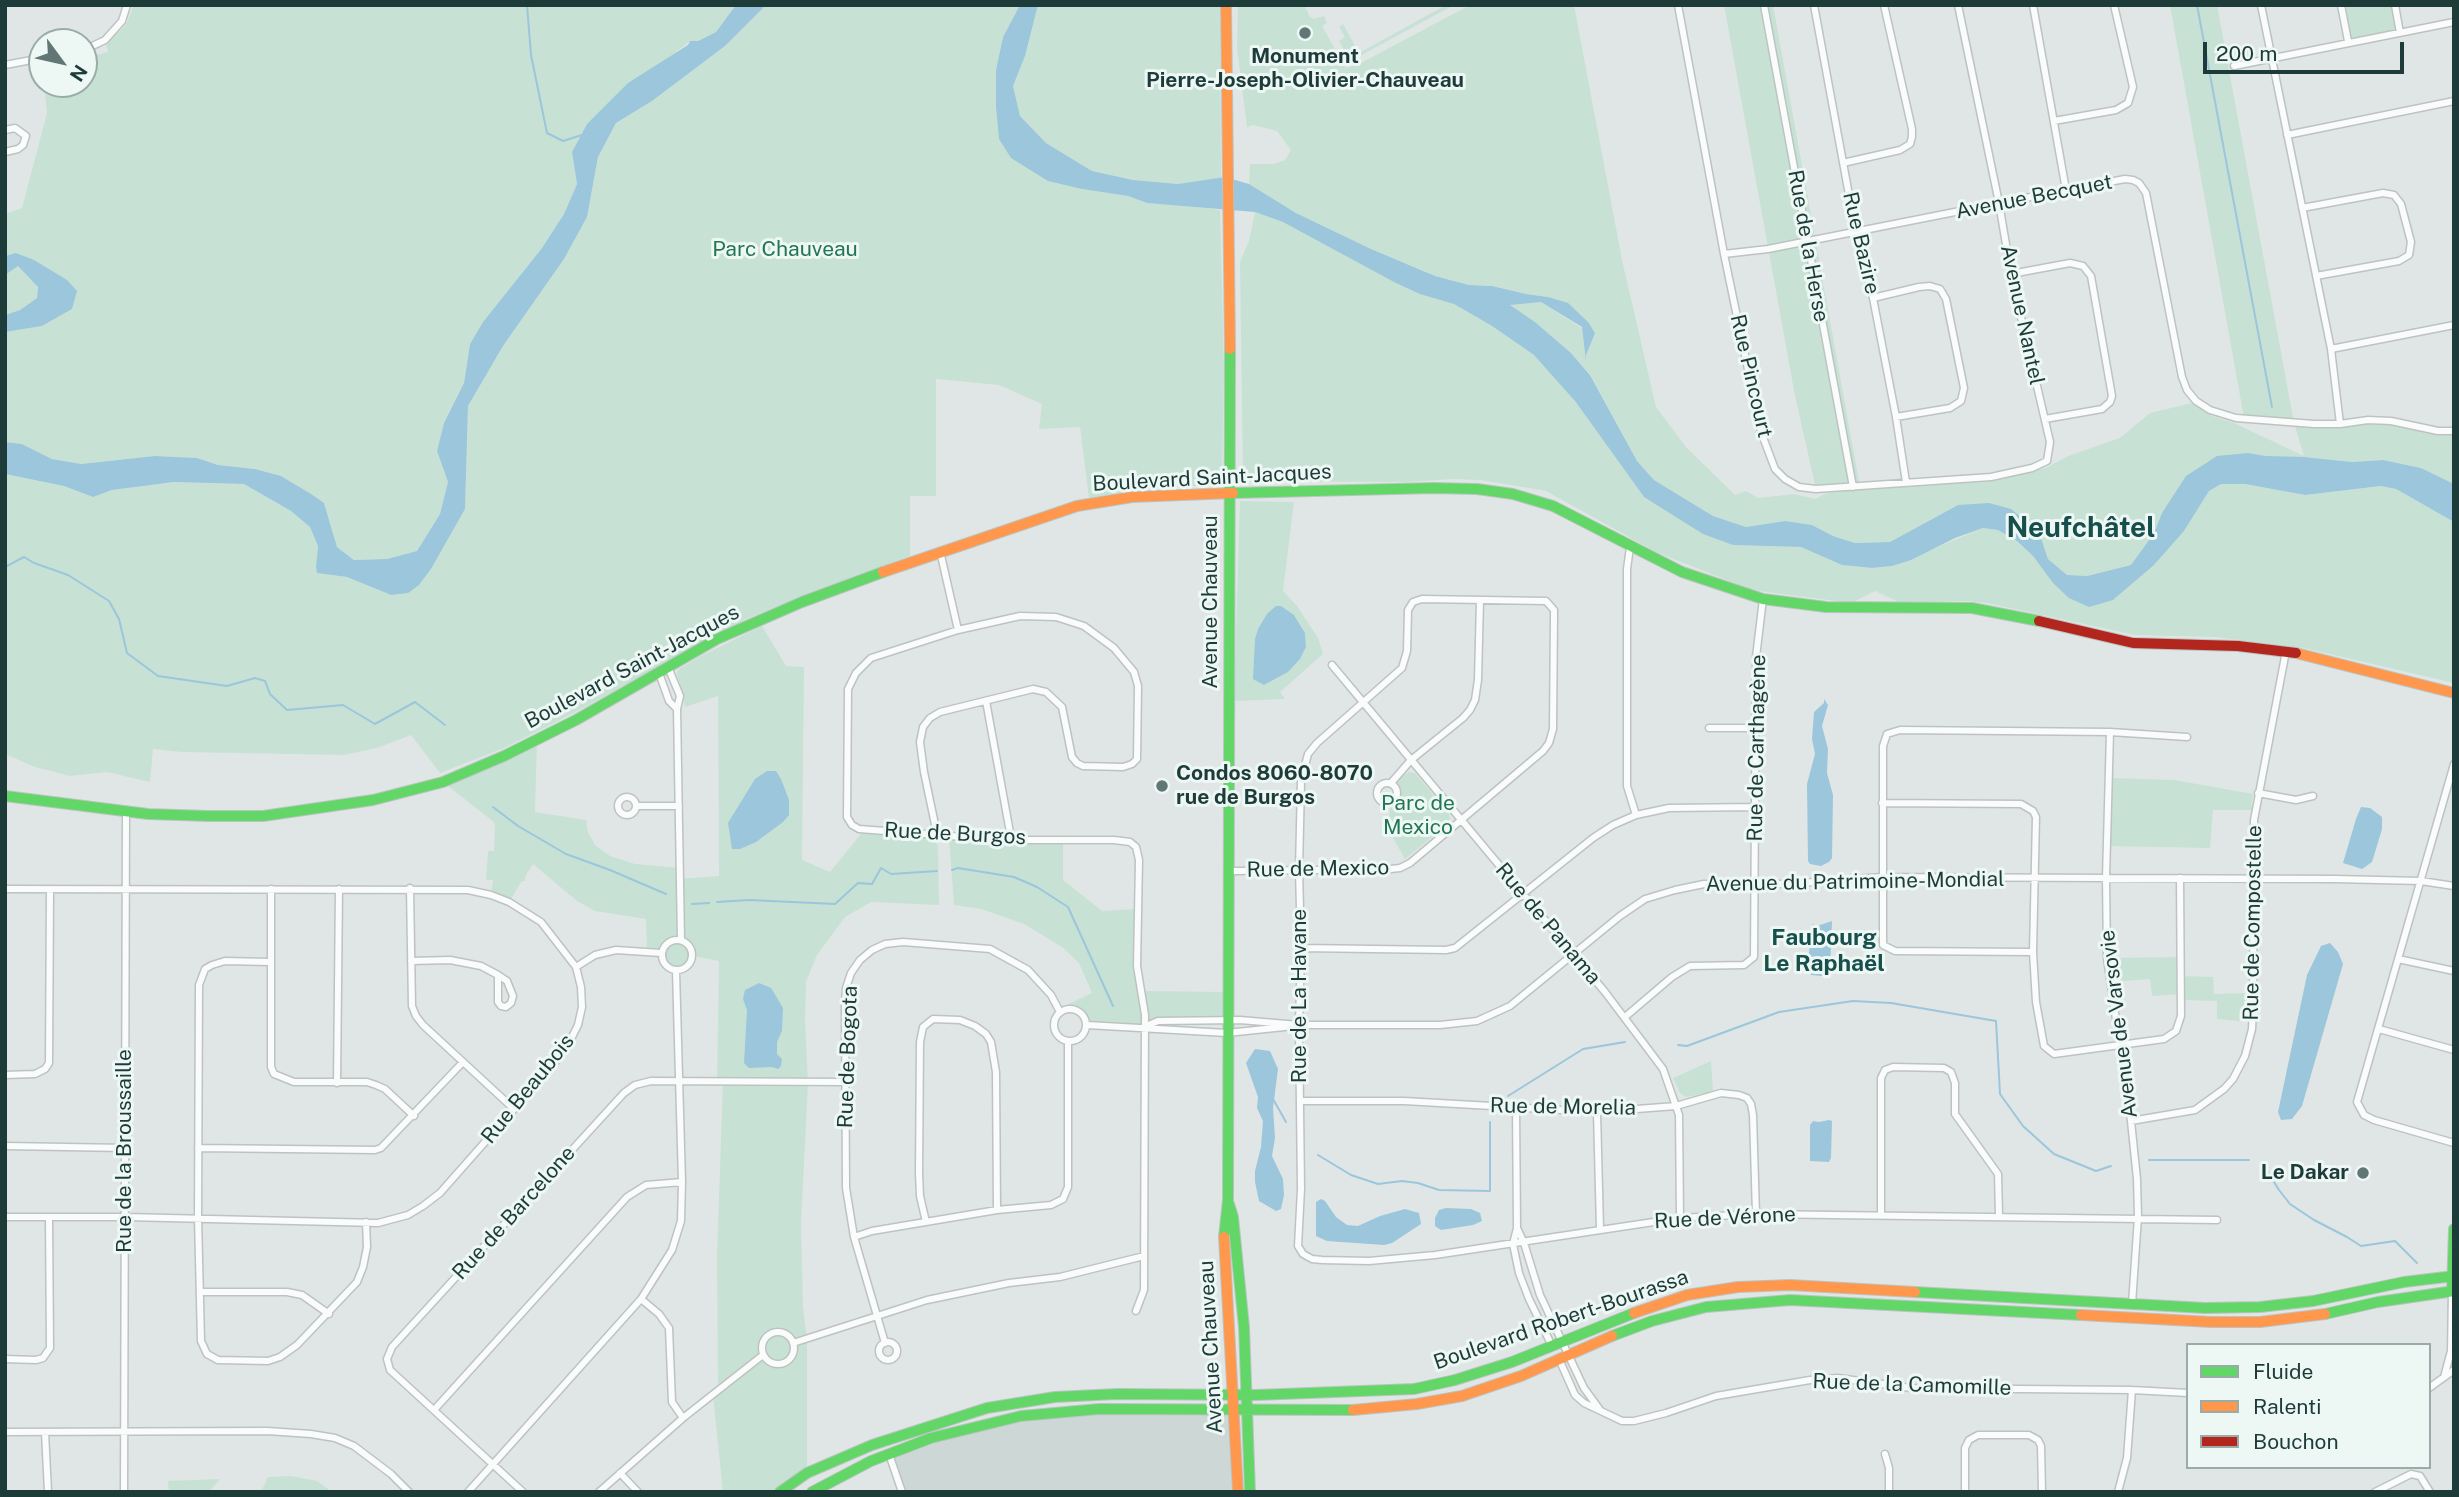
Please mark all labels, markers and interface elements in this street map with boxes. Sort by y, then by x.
marker: Monument Pierre-Joseph-Olivier-Chauveau [1297,25,1313,41]
north arrow [28,28,98,98]
scale bar [2207,28,2408,72]
text: 200 m [2216,41,2277,66]
place label: Monument Pierre-Joseph-Olivier-Chauveau [1146,44,1464,94]
text: N [66,61,92,86]
street label: Rue de la Herse [1782,168,1834,324]
street label: Avenue Becquet [1954,169,2114,225]
street label: Rue Bazire [1837,189,1885,297]
park label: Parc Chauveau [712,237,858,263]
street label: Avenue Nantel [1995,243,2049,387]
street label: Rue Pincourt [1725,312,1777,440]
street label: Boulevard Saint-Jacques [1092,459,1332,497]
district label: Neufchâtel [2007,511,2155,545]
street label: Avenue Chauveau [1198,515,1224,689]
street label: Boulevard Saint-Jacques [520,600,744,734]
street label: Rue de Carthagène [1743,654,1771,842]
place label: Condos 8060-8070 rue de Burgos [1176,761,1373,811]
marker: Condos 8060-8070 rue de Burgos [1154,778,1170,794]
park label: Parc de Mexico [1381,791,1455,841]
street label: Rue de Burgos [883,818,1027,850]
street label: Rue de Compostelle [2239,825,2267,1021]
street label: Rue de Mexico [1246,855,1390,883]
street label: Rue de Panama [1490,858,1606,990]
street label: Avenue du Patrimoine-Mondial [1705,867,2005,897]
street label: Rue de La Havane [1287,909,1313,1083]
district label: Faubourg Le Raphaël [1763,924,1885,978]
street label: Avenue de Varsovie [2095,928,2143,1120]
street label: Rue de Bogota [833,985,863,1129]
street label: Rue Beaubois [476,1029,580,1149]
street label: Rue de la Broussaille [112,1049,138,1253]
street label: Rue de Morelia [1490,1093,1636,1121]
street label: Rue de Barcelone [447,1141,581,1285]
place label: Le Dakar [2261,1160,2349,1186]
marker: Le Dakar [2355,1165,2371,1181]
street label: Rue de Vérone [1654,1202,1796,1234]
street label: Avenue Chauveau [1194,1260,1228,1434]
street label: Boulevard Robert-Bourassa [1430,1265,1692,1375]
legend [2186,1343,2431,1469]
text: Fluide [2253,1359,2313,1384]
street label: Rue de la Camomille [1812,1369,2012,1401]
text: Ralenti [2253,1394,2321,1419]
text: Bouchon [2253,1429,2339,1454]

